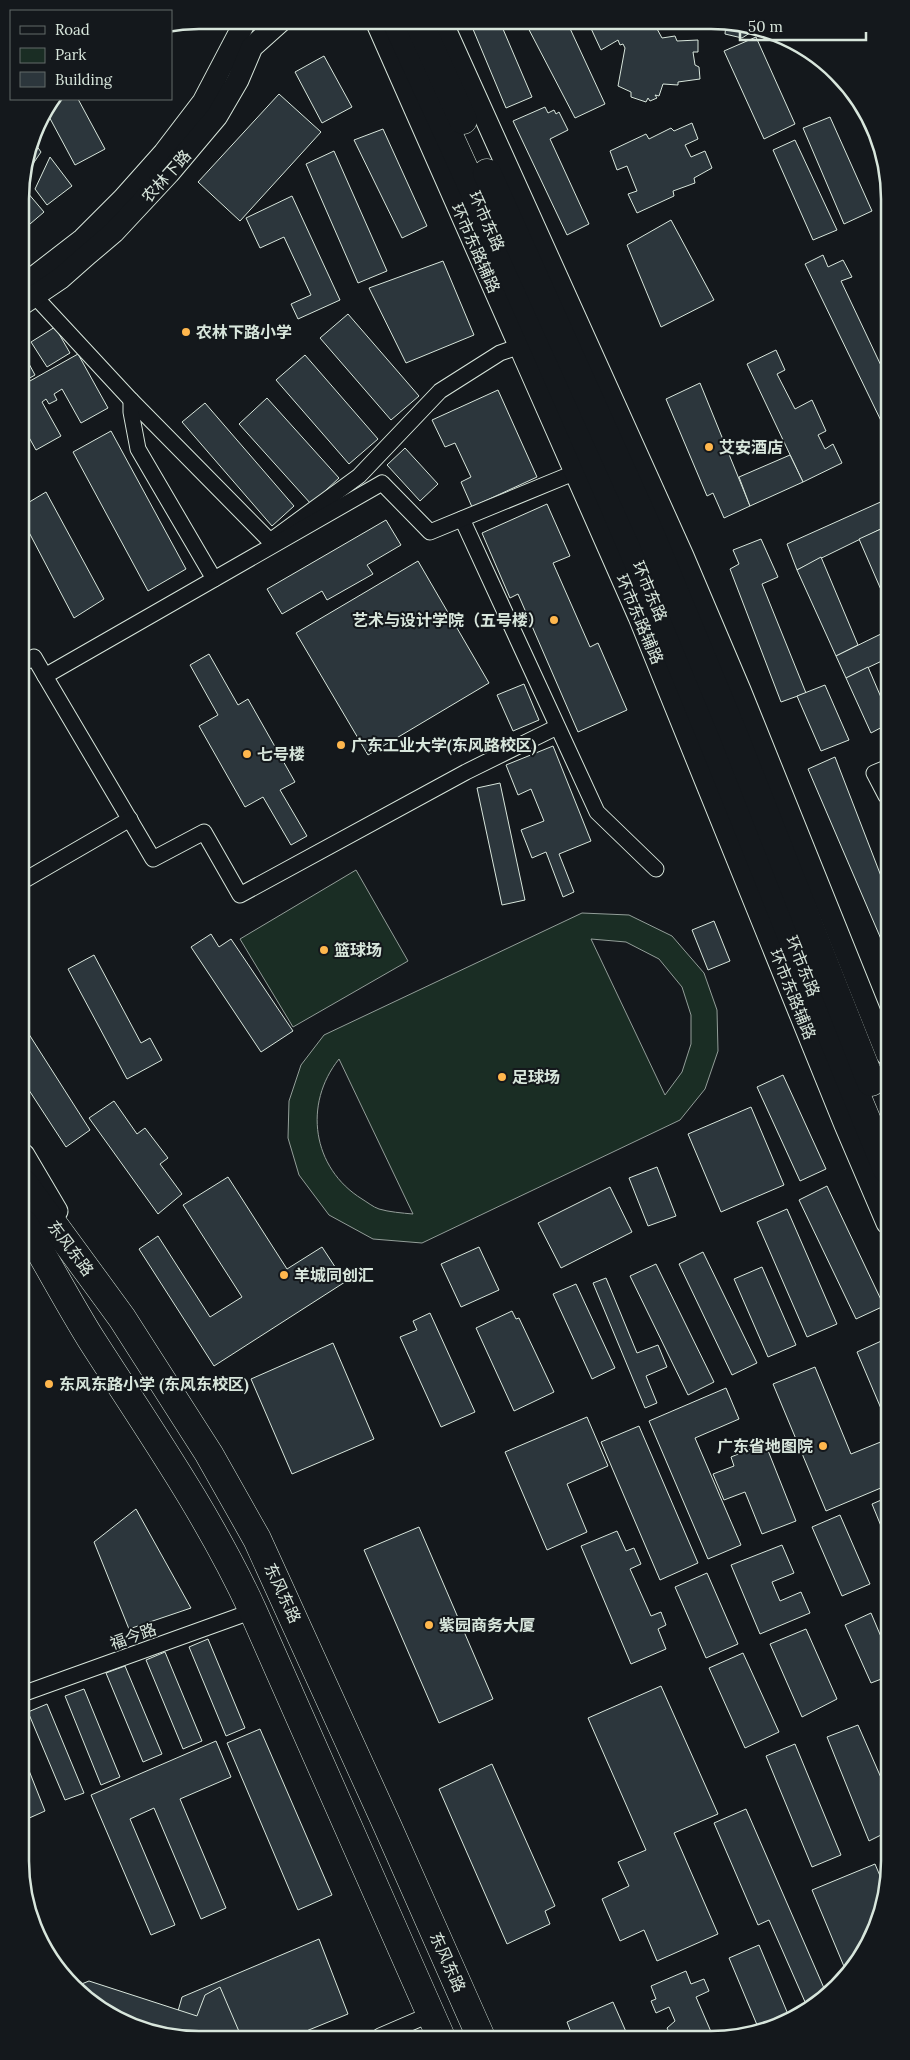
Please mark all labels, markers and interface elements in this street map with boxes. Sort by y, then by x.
legend [10,10,172,100]
scale bar [740,10,866,42]
text: 50 m [748,17,783,36]
text: Road [55,20,90,39]
text: Park [55,45,86,64]
text: Building [55,70,113,89]
street label: 农林下路 [137,146,195,206]
street label: 环市东路 [465,188,509,254]
street label: 环市东路辅路 [447,200,505,296]
place label: 农林下路小学 [196,322,292,342]
marker: 农林下路小学 [180,326,192,338]
place label: 艾安酒店 [719,437,783,457]
marker: 艾安酒店 [703,441,715,453]
street label: 环市东路 [628,558,672,624]
street label: 环市东路辅路 [612,571,668,667]
place label: 艺术与设计学院（五号楼） [352,610,544,630]
marker: 艺术与设计学院（五号楼） [548,614,560,626]
place label: 广东工业大学(东风路校区) [351,735,537,756]
marker: 广东工业大学(东风路校区) [335,739,347,751]
place label: 七号楼 [257,744,305,764]
marker: 七号楼 [241,748,253,760]
street label: 环市东路 [782,933,824,999]
place label: 篮球场 [334,940,382,960]
marker: 篮球场 [318,944,330,956]
street label: 环市东路辅路 [766,946,820,1042]
place label: 足球场 [512,1067,560,1087]
marker: 足球场 [496,1071,508,1083]
street label: 东风东路 [44,1216,98,1280]
place label: 羊城同创汇 [294,1265,374,1285]
marker: 羊城同创汇 [278,1269,290,1281]
place label: 东风东路小学 (东风东校区) [59,1374,249,1395]
marker: 东风东路小学 (东风东校区) [43,1378,55,1390]
place label: 广东省地图院 [717,1436,813,1456]
marker: 广东省地图院 [817,1440,829,1452]
street label: 东风东路 [260,1560,306,1626]
place label: 紫园商务大厦 [439,1615,535,1635]
street label: 福今路 [107,1618,159,1654]
marker: 紫园商务大厦 [423,1619,435,1631]
street label: 东风东路 [426,1929,470,1995]

